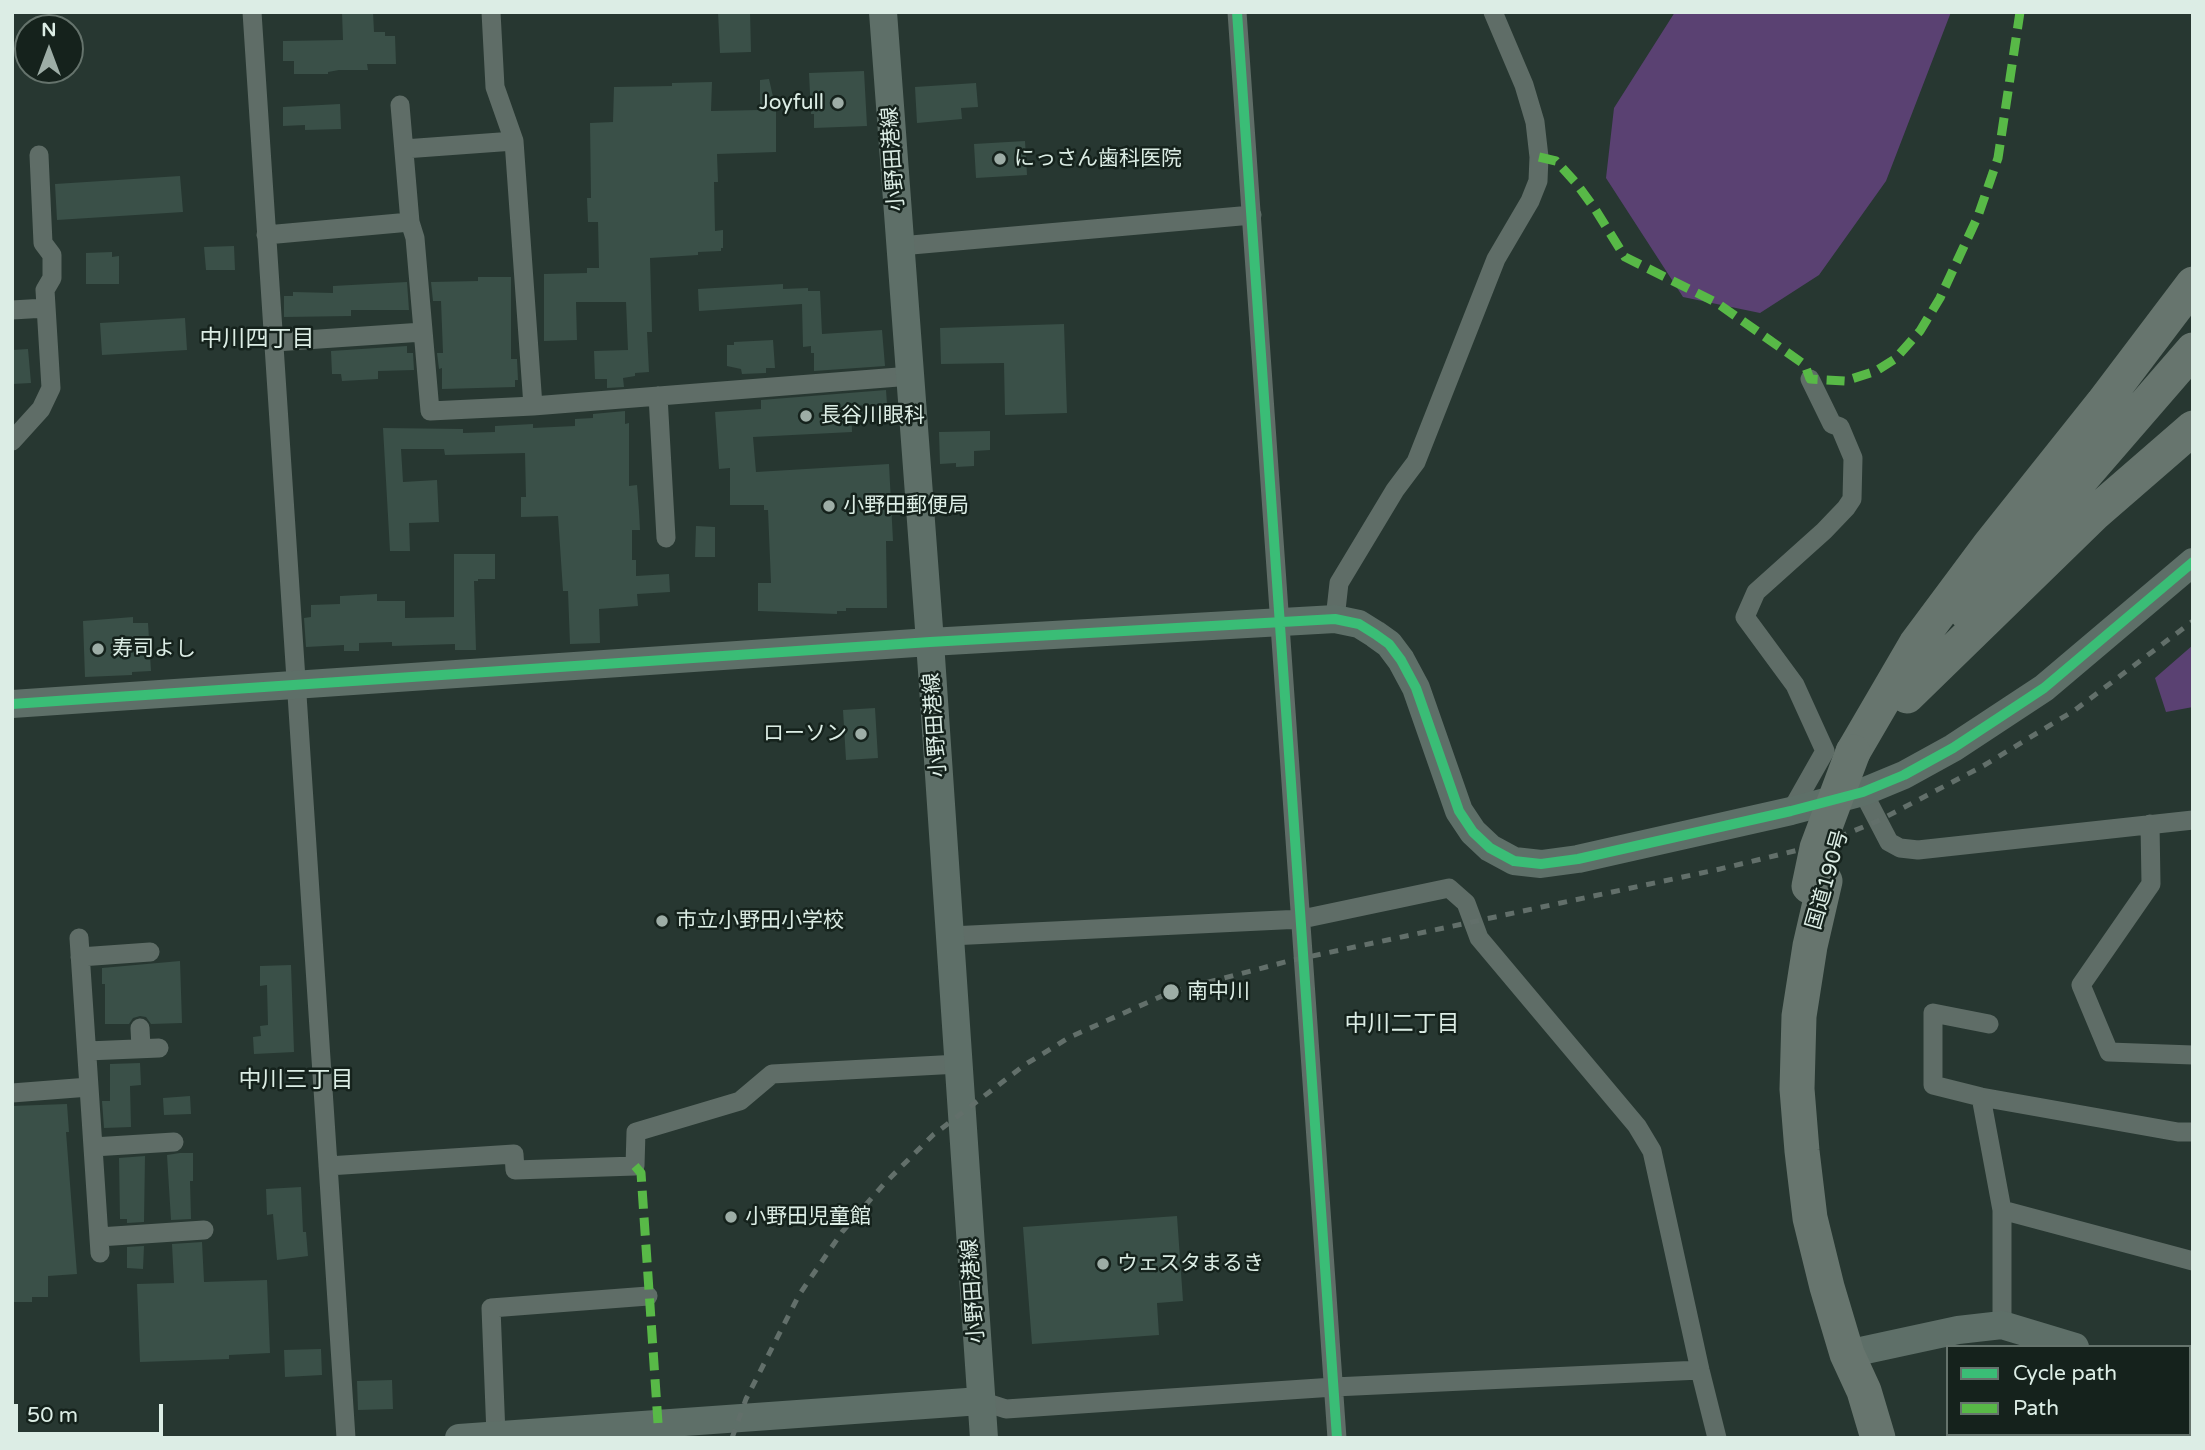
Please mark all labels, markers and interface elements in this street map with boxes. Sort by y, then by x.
north arrow [14,14,84,84]
text: N [41,19,57,41]
place label: Joyfull [759,90,824,116]
marker: Joyfull [830,95,846,111]
street label: 小野田港線 [878,106,910,212]
place label: にっさん歯科医院 [1014,146,1182,172]
marker: にっさん歯科医院 [992,151,1008,167]
district label: 中川四丁目 [200,326,314,354]
place label: 長谷川眼科 [820,403,925,429]
marker: 長谷川眼科 [798,408,814,424]
place label: 小野田郵便局 [843,493,969,519]
marker: 小野田郵便局 [821,498,837,514]
place label: 寿司よし [112,636,196,662]
marker: 寿司よし [90,641,106,657]
street label: 小野田港線 [920,672,952,778]
place label: ローソン [763,721,847,747]
marker: ローソン [853,726,869,742]
street label: 国道190号 [1802,827,1854,933]
place label: 市立小野田小学校 [676,908,844,934]
marker: 市立小野田小学校 [654,913,670,929]
place label: 南中川 [1187,979,1250,1005]
marker: 南中川 [1161,982,1181,1002]
district label: 中川二丁目 [1345,1011,1459,1039]
district label: 中川三丁目 [239,1067,353,1095]
place label: 小野田児童館 [745,1204,871,1230]
marker: 小野田児童館 [723,1209,739,1225]
street label: 小野田港線 [958,1238,990,1344]
place label: ウェスタまるき [1117,1251,1264,1277]
marker: ウェスタまるき [1095,1256,1111,1272]
legend [1946,1345,2191,1436]
text: Cycle path [2013,1361,2117,1386]
scale bar [18,1390,166,1434]
text: Path [2013,1396,2059,1421]
text: 50 m [27,1403,78,1428]

